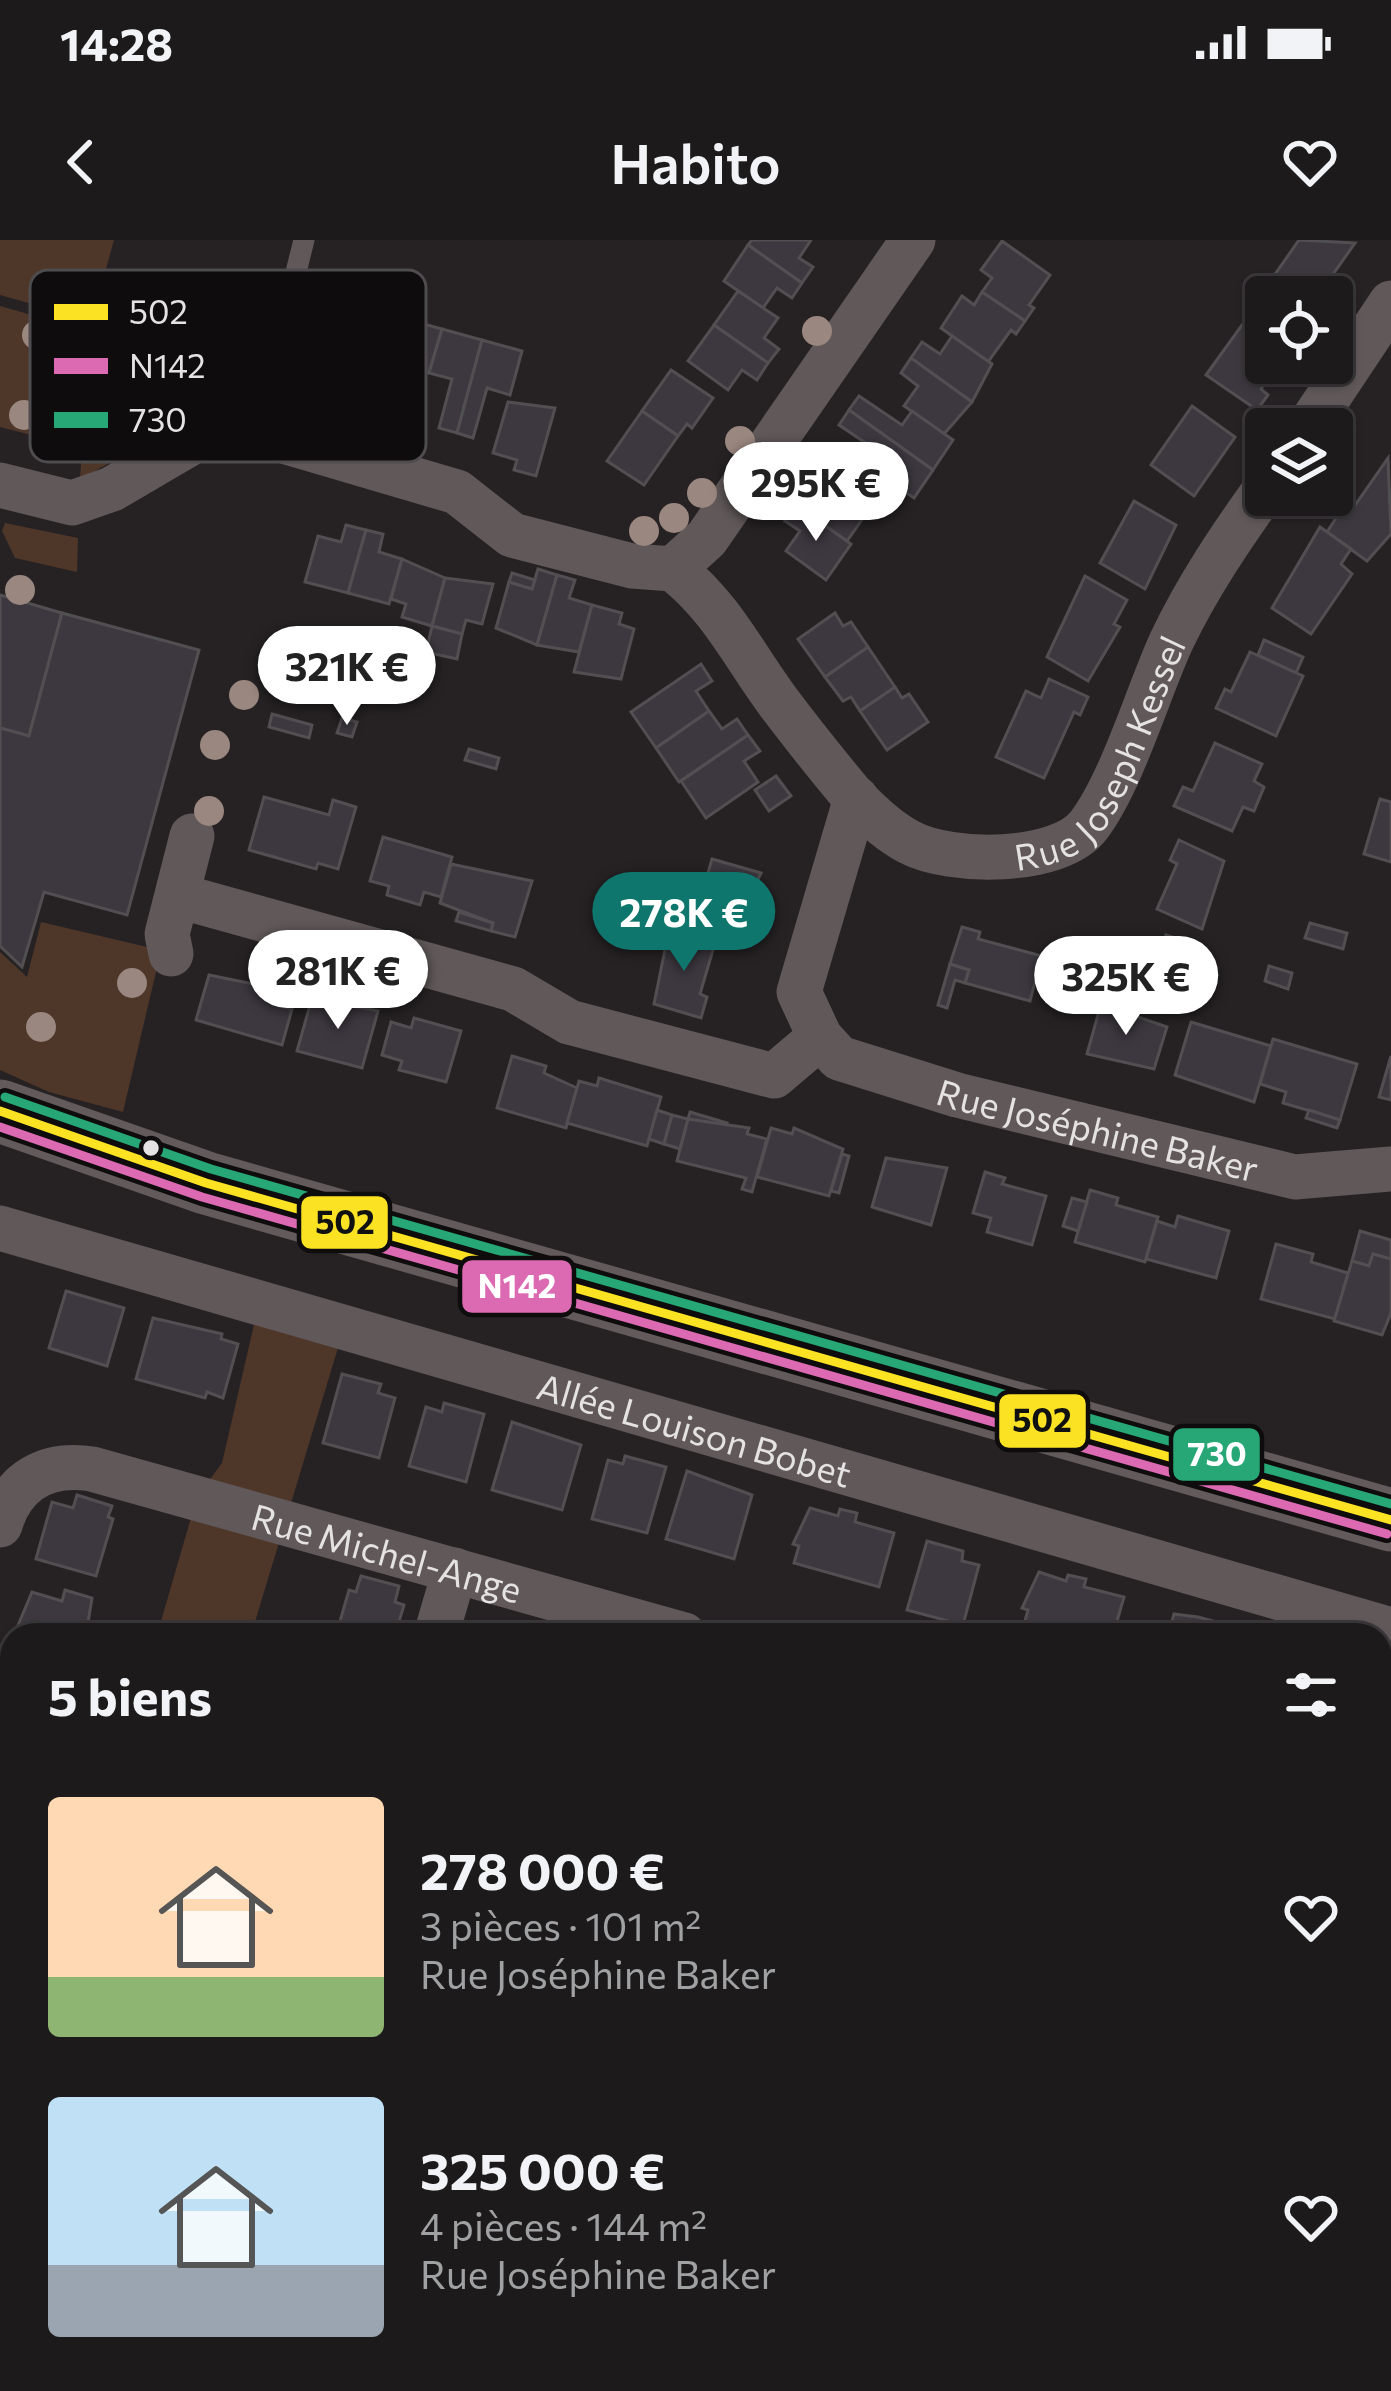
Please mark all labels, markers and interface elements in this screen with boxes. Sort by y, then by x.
text: 14:28 [60,15,173,70]
icon: back [48,129,114,195]
text: Habito [610,129,781,195]
icon: heart [1277,129,1343,195]
legend [30,270,426,462]
map controls [1245,276,1353,516]
button: locate [1245,276,1353,384]
text: 502 [129,290,188,331]
text: N142 [129,344,206,385]
text: 730 [129,398,187,439]
button: layers [1245,408,1353,516]
pin: 295K € [718,442,914,544]
text: 295K € [751,457,881,505]
pin: 321K € [249,626,445,728]
street label: Rue Joseph Kessel [1011,628,1193,878]
text: 321K € [285,641,409,689]
pin: 278K € [586,872,782,974]
text: 278K € [619,887,749,935]
pin: 281K € [240,930,436,1032]
pin: 325K € [1028,936,1224,1038]
text: 281K € [275,945,401,993]
text: 325K € [1061,951,1191,999]
street label: Rue Joséphine Baker [932,1068,1263,1189]
unlabelled marker [140,1137,162,1159]
line badge: 502 [299,1194,390,1251]
text: 502 [315,1200,375,1241]
line badge: N142 [460,1258,574,1315]
text: N142 [478,1264,556,1305]
street label: Allée Louison Bobet [533,1363,857,1495]
line badge: 502 [997,1392,1088,1450]
text: 502 [1012,1398,1072,1439]
line badge: 730 [1171,1426,1262,1483]
text: 730 [1187,1432,1247,1473]
street label: Rue Michel-Ange [247,1493,527,1611]
icon: filters [1278,1662,1344,1728]
text: 5 biens [48,1664,212,1727]
text: 278 000 € [420,1838,665,1901]
icon: home [144,1845,288,1989]
icon: heart [1278,1884,1344,1950]
text: 3 pièces · 101 m² [420,1901,701,1949]
text: Rue Joséphine Baker [420,1949,776,1997]
text: 325 000 € [420,2138,665,2201]
icon: home [144,2145,288,2289]
icon: heart [1278,2184,1344,2250]
text: 4 pièces · 144 m² [420,2201,707,2249]
text: Rue Joséphine Baker [420,2249,776,2297]

